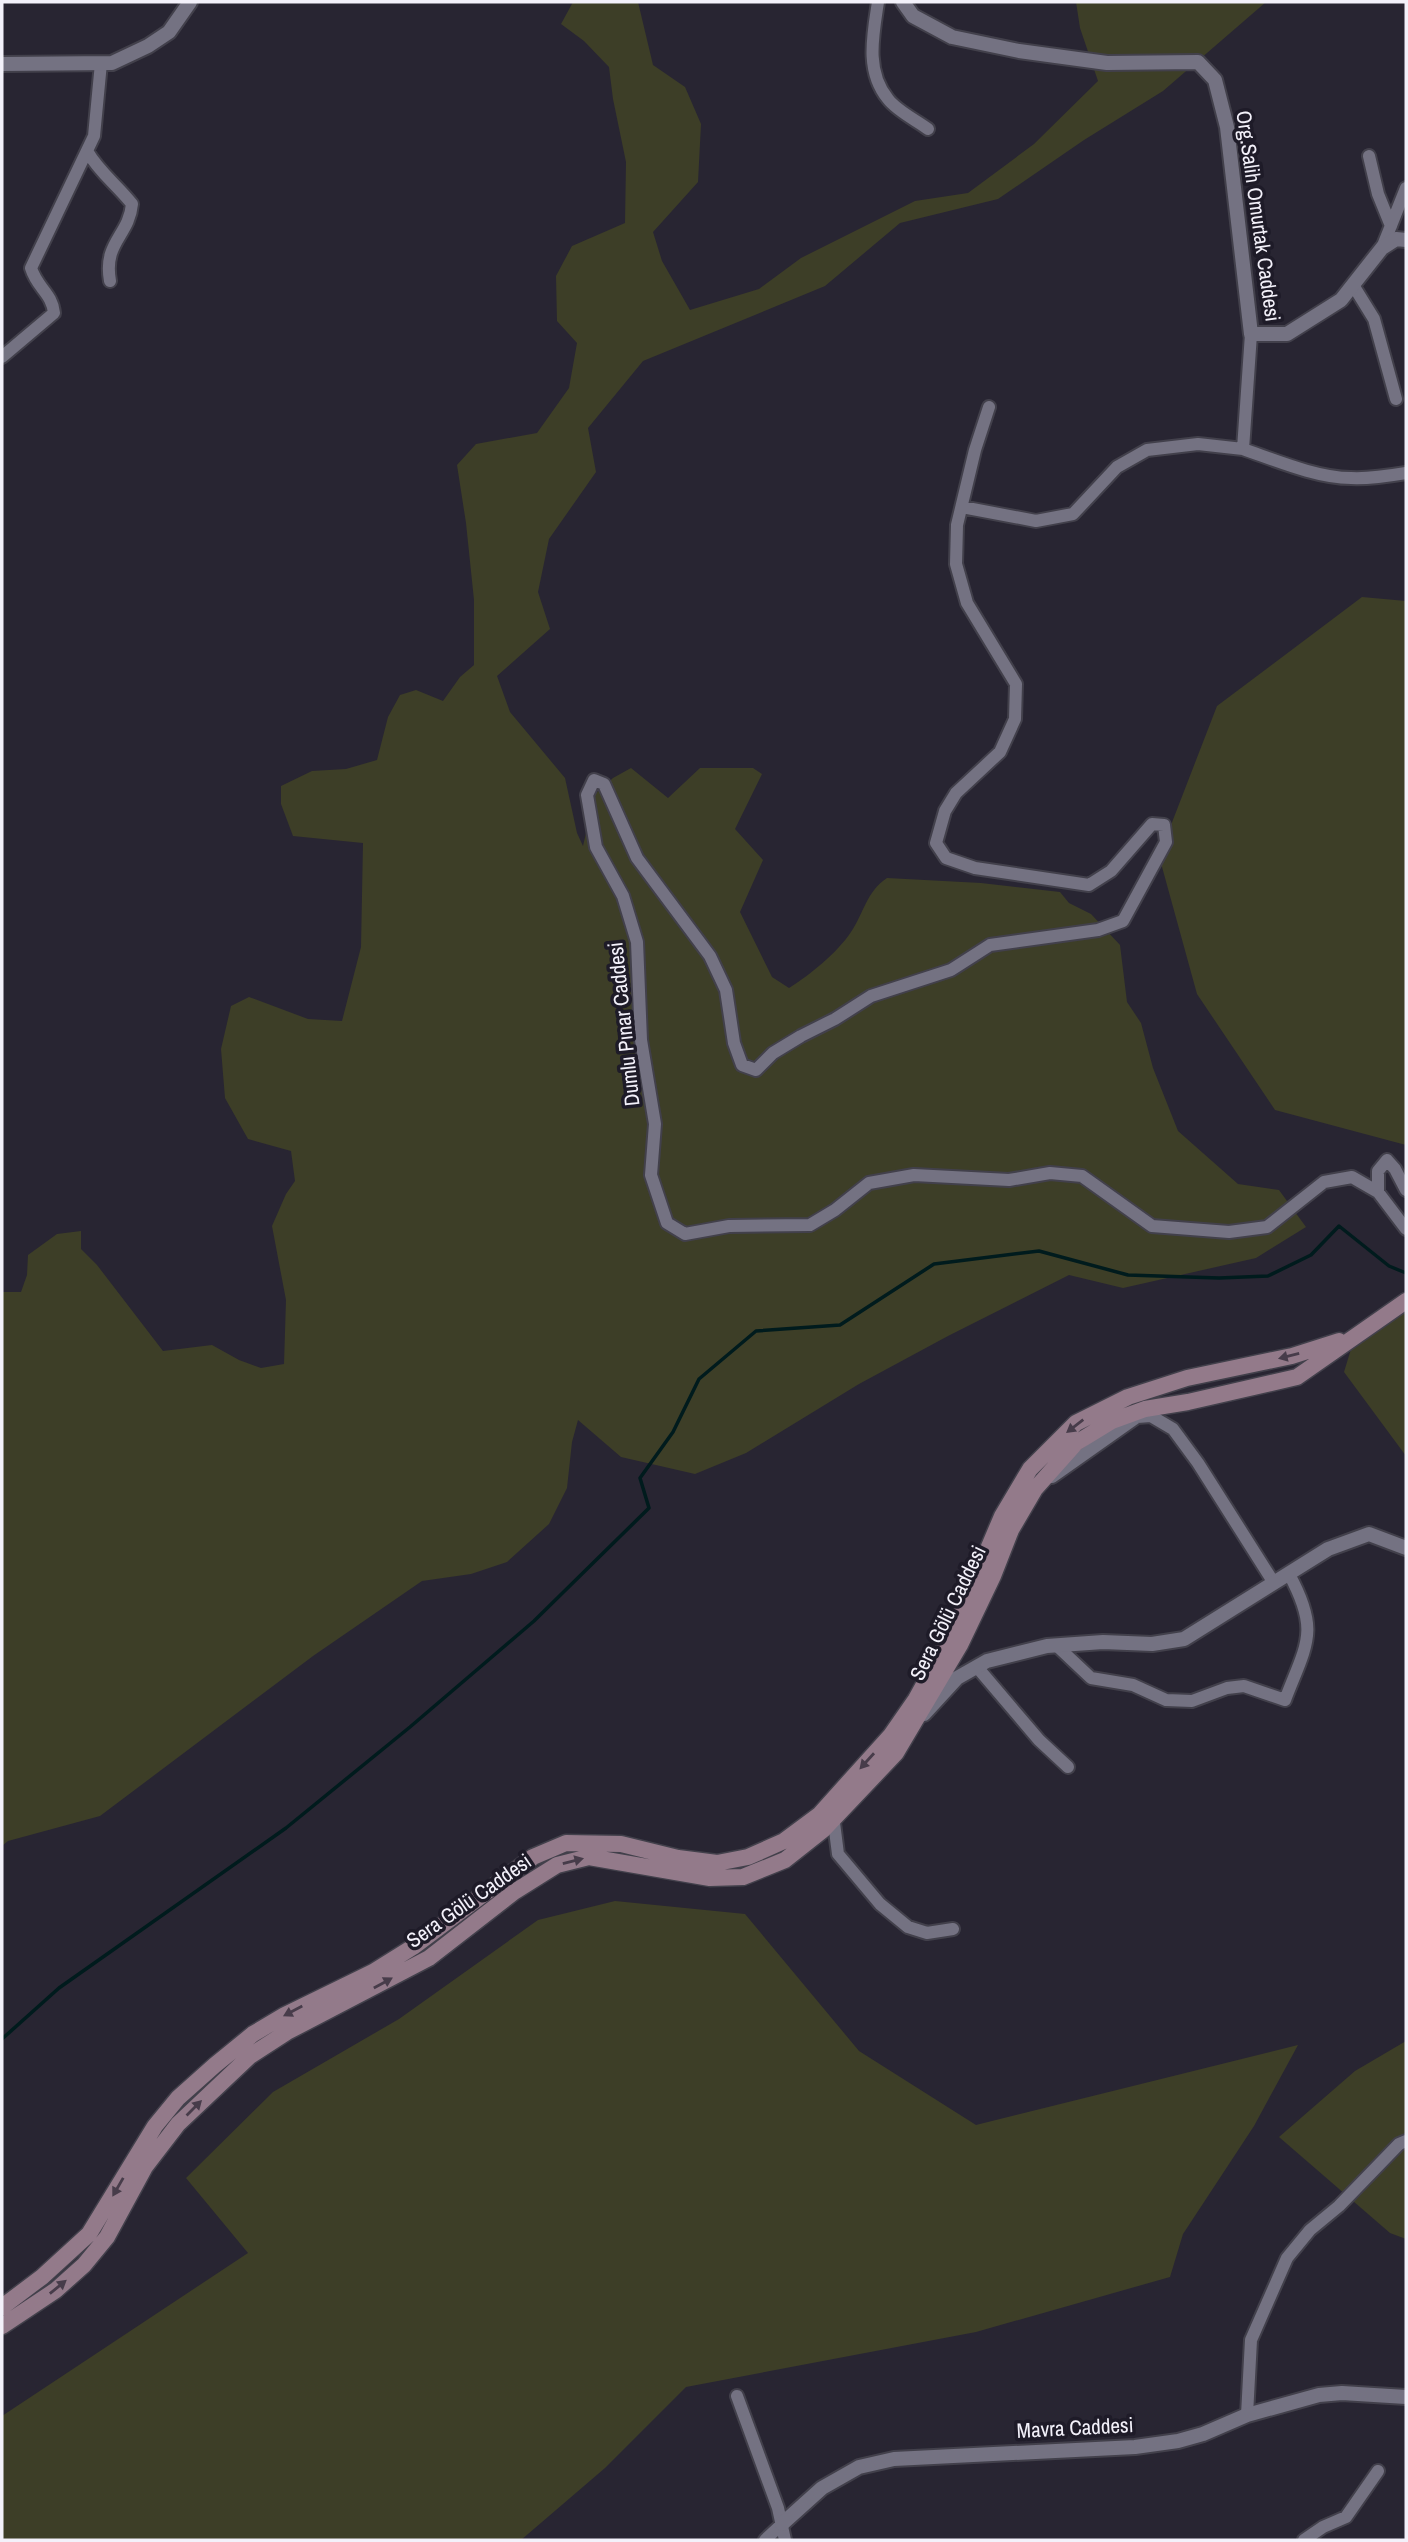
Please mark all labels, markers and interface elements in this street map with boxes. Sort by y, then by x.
street label: Org.Salih Omurtak Caddesi [1229,109,1288,323]
street label: Dumlu Pınar Caddesi [600,941,647,1107]
one-way arrow [1278,1351,1300,1362]
one-way arrow [1066,1419,1084,1433]
street label: Sera Gölü Caddesi [902,1541,993,1685]
one-way arrow [859,1752,875,1770]
street label: Sera Gölü Caddesi [400,1847,537,1954]
one-way arrow [562,1855,584,1866]
one-way arrow [373,1977,392,1989]
one-way arrow [283,2005,303,2017]
one-way arrow [186,2100,202,2117]
one-way arrow [112,2177,124,2197]
one-way arrow [48,2280,66,2295]
street label: Mavra Caddesi [1016,2410,1134,2445]

